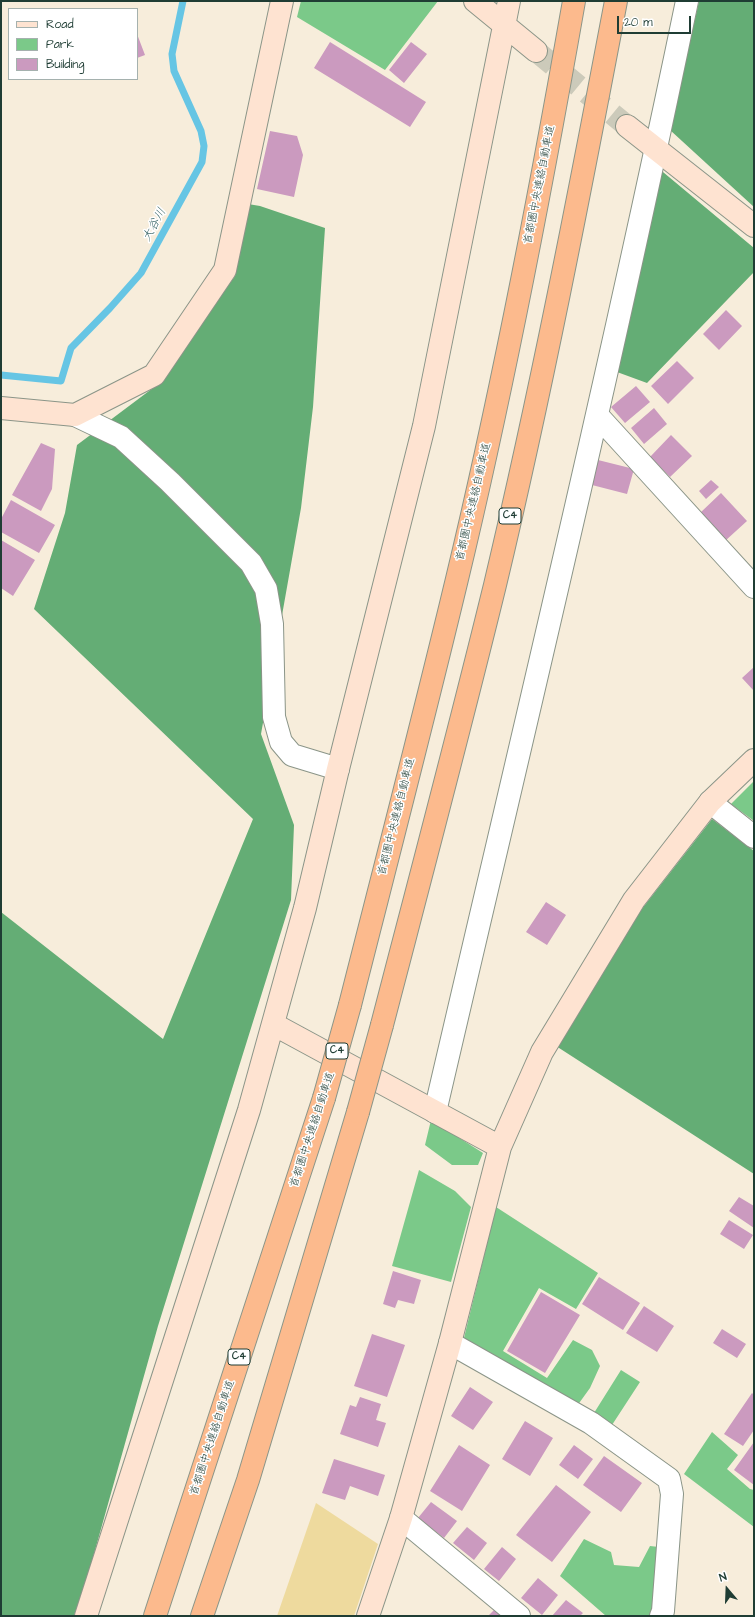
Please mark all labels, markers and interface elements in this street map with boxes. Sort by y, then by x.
legend [8,8,138,80]
scale bar [619,8,693,34]
text: 20 m [624,14,653,31]
text: Road [46,16,74,33]
text: Park [46,36,74,53]
text: Building [46,56,84,73]
street label: 首都圏中央連絡自動車道 [522,124,558,246]
water label: 大谷川 [140,206,170,244]
street label: 首都圏中央連絡自動車道 [454,442,494,562]
road number: C4 [499,508,521,524]
street label: 首都圏中央連絡自動車道 [376,757,418,877]
road number: C4 [326,1043,348,1059]
street label: 首都圏中央連絡自動車道 [288,1070,338,1190]
road number: C4 [228,1349,250,1365]
street label: 首都圏中央連絡自動車道 [188,1378,238,1498]
north arrow [707,1569,747,1609]
text: N [717,1569,729,1585]

